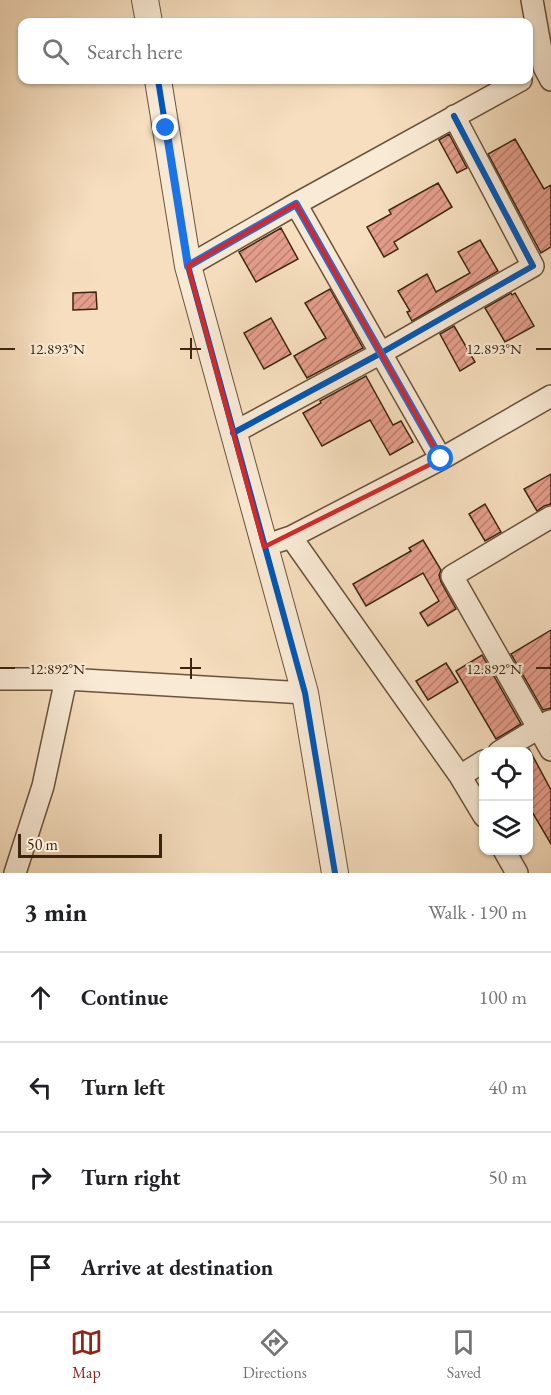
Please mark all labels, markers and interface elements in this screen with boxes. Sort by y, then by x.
search box [18,18,533,84]
icon: search [39,35,72,68]
text: Search here [87,37,182,66]
route end [152,114,178,140]
text: 12.893°N [29,339,85,358]
text: 12.893°N [466,339,522,358]
route start [427,445,453,471]
text: 12.892°N [29,659,85,678]
text: 12.892°N [466,659,522,678]
map controls [479,747,533,855]
button: locate [479,747,533,801]
button: layers [479,801,533,855]
scale bar [18,831,162,858]
text: 50 m [27,834,58,855]
text: 3 min [24,895,87,929]
text: Walk · 190 m [428,899,527,925]
icon: ahead [24,981,57,1014]
text: Continue [81,983,168,1012]
text: 100 m [479,984,527,1010]
icon: left [24,1071,57,1104]
text: Turn left [81,1073,165,1102]
text: 40 m [488,1074,527,1100]
icon: right [24,1161,57,1194]
text: Turn right [81,1163,180,1192]
text: 50 m [488,1164,527,1190]
icon: arrive [24,1251,57,1284]
text: Arrive at destination [81,1253,273,1282]
tab: Map [70,1326,103,1383]
tab: Directions [243,1326,307,1383]
tab: Saved [447,1326,481,1383]

